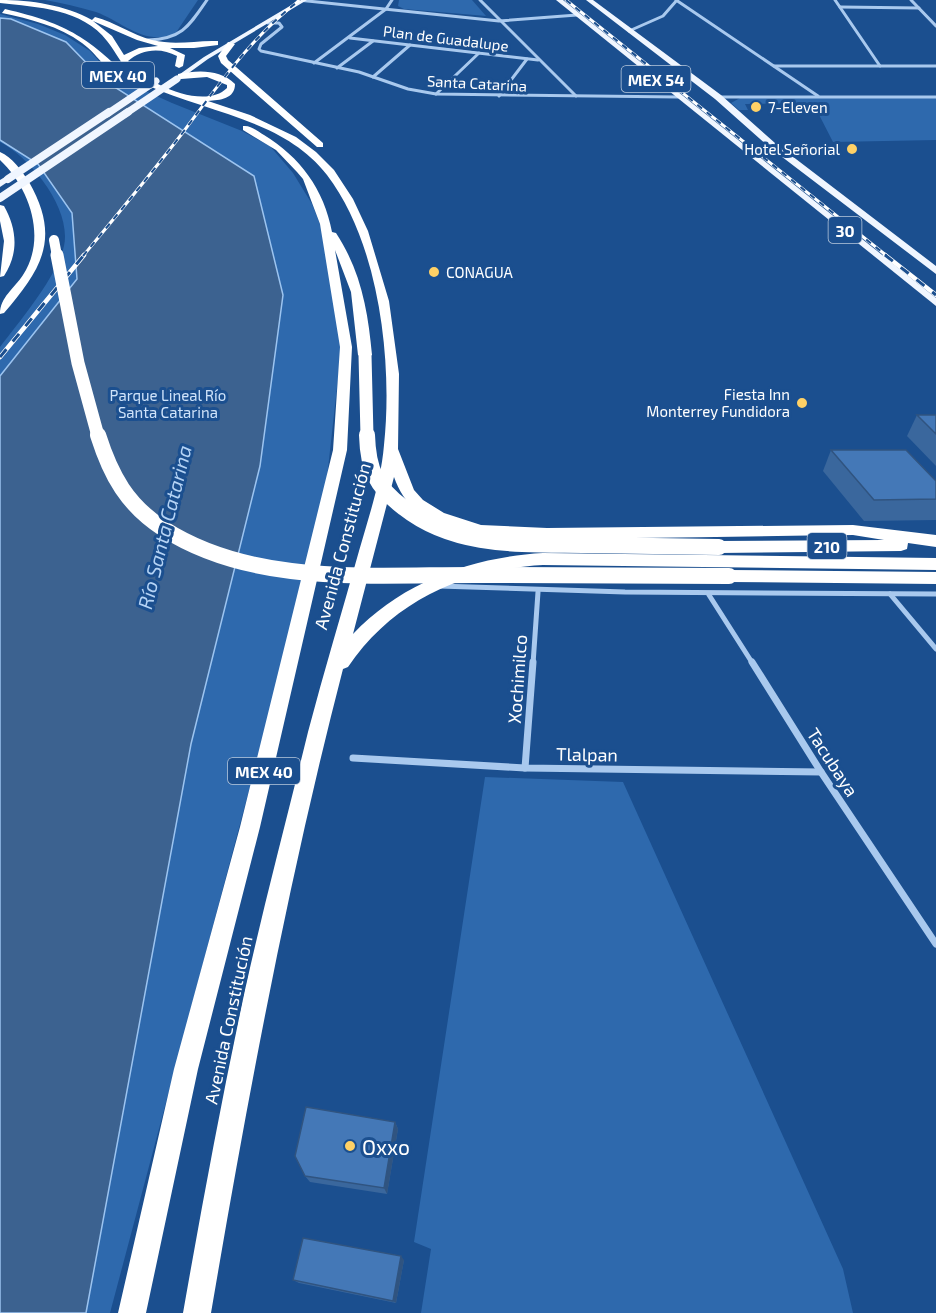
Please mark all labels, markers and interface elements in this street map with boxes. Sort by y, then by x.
street label: Plan de Guadalupe [382,21,510,55]
road number: MEX 40 [82,62,154,88]
road number: MEX 54 [622,66,690,92]
street label: Santa Catarina [427,71,527,95]
place label: 7-Eleven [768,98,828,116]
marker: 7-Eleven [749,100,763,114]
place label: Hotel Señorial [744,140,841,158]
marker: Hotel Señorial [845,142,859,156]
road number: 30 [828,217,862,243]
place label: CONAGUA [446,263,514,281]
marker: CONAGUA [427,265,441,279]
place label: Fiesta Inn Monterrey Fundidora [646,385,790,420]
park label: Parque Lineal Río Santa Catarina [110,386,226,421]
marker: Fiesta Inn Monterrey Fundidora [795,396,809,410]
water label: Río Santa Catarina [132,442,196,612]
street label: Avenida Constitución [309,460,375,632]
road number: 210 [808,533,846,559]
street label: Xochimilco [503,634,531,724]
street label: Tacubaya [803,724,863,800]
street label: Tlalpan [556,742,618,766]
road number: MEX 40 [228,758,300,784]
street label: Avenida Constitución [199,934,257,1106]
place label: Oxxo [362,1134,410,1159]
marker: Oxxo [343,1139,357,1153]

